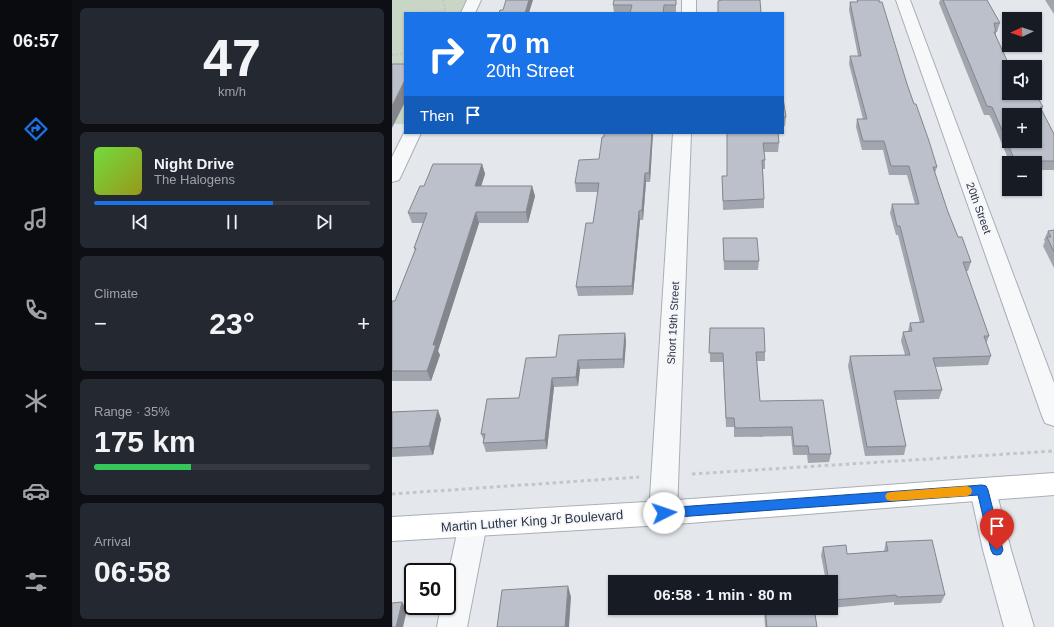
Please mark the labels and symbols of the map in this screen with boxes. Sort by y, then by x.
north arrow [1002,12,1042,52]
street label: 20th Street [964,181,994,235]
street label: Short 19th Street [665,281,681,365]
position arrow [643,492,685,534]
street label: Martin Luther King Jr Boulevard [440,507,624,535]
pin [980,509,1014,550]
speed limit sign: 50 [404,563,456,615]

